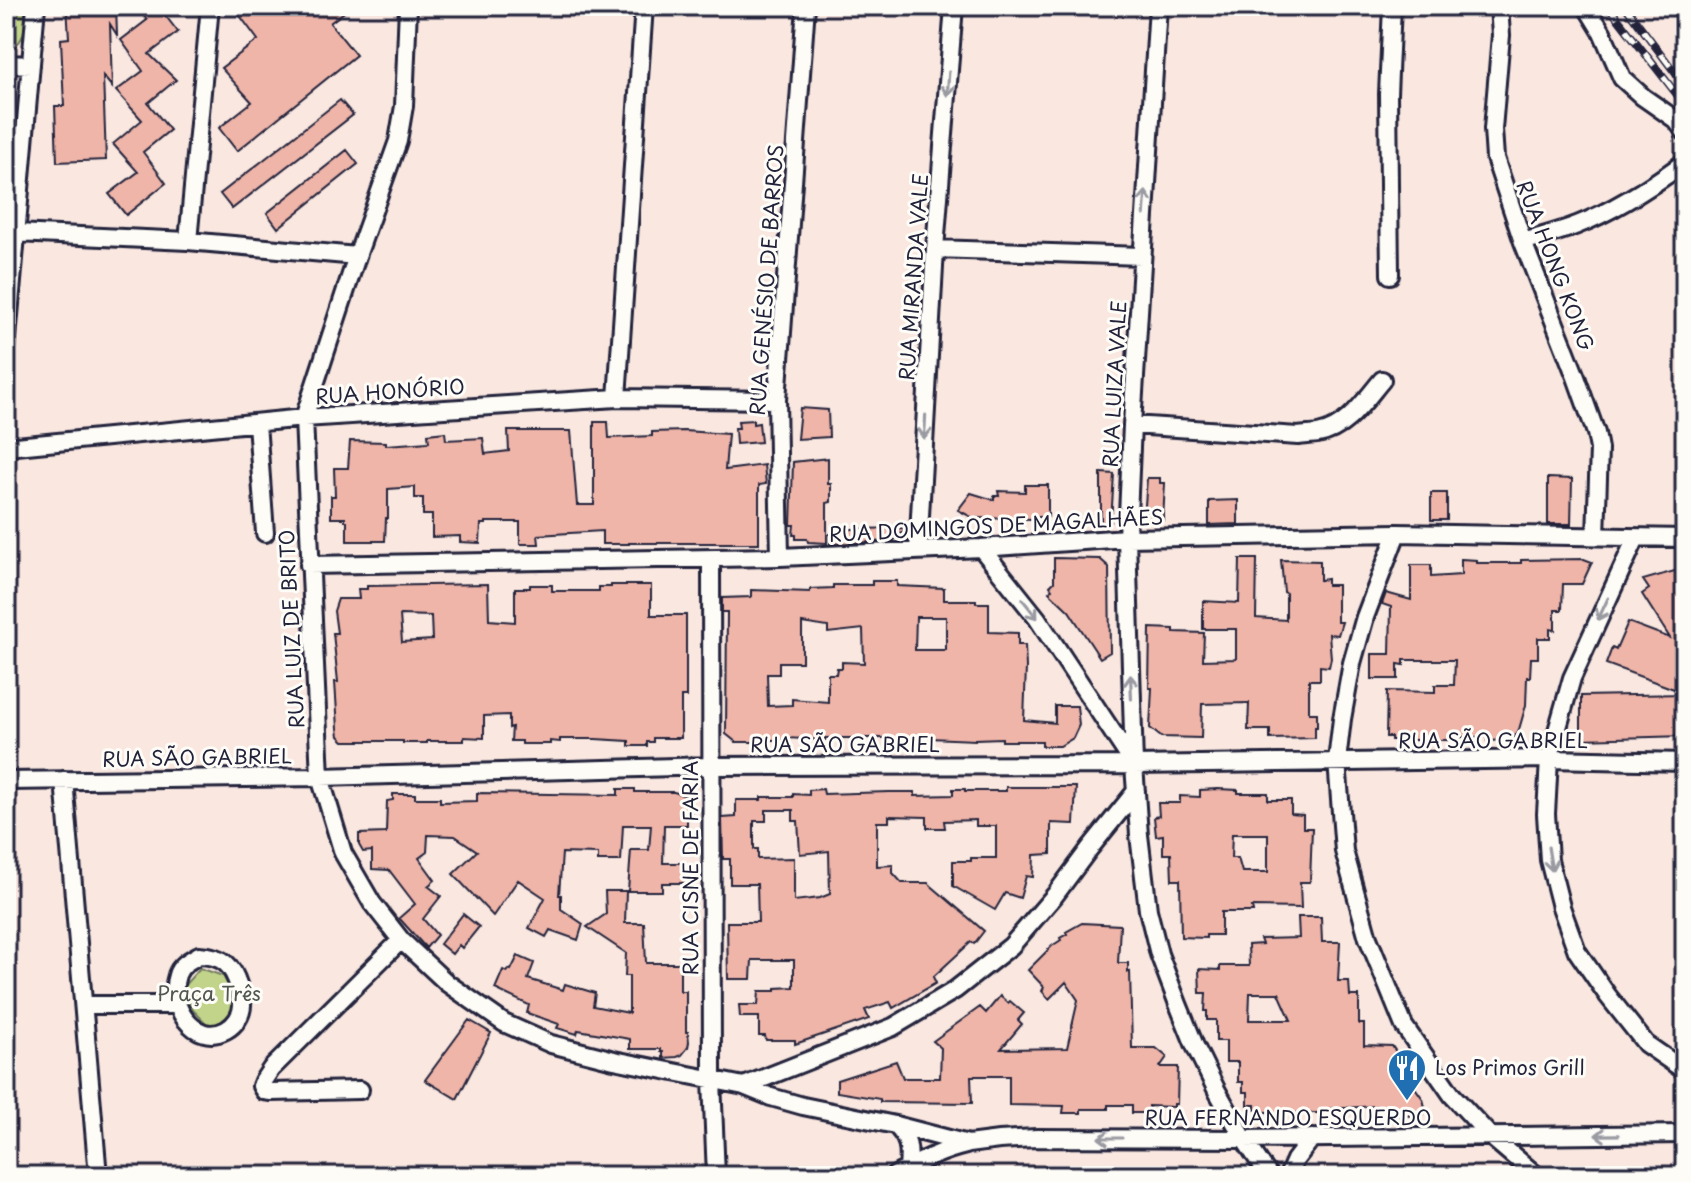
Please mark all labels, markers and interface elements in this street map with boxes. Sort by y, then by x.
one-way arrow [940,70,955,97]
street label: RUA GENÉSIO DE BARROS [742,143,790,416]
street label: RUA MIRANDA VALE [891,172,935,382]
street label: RUA HONG KONG [1510,176,1602,355]
one-way arrow [1138,190,1153,217]
street label: RUA LUIZA VALE [1095,300,1133,468]
street label: RUA HONÓRIO [314,371,466,411]
one-way arrow [917,413,932,440]
street label: RUA DOMINGOS DE MAGALHÃES [828,501,1164,549]
street label: RUA LUIZ DE BRITO [271,529,311,729]
one-way arrow [1594,596,1609,621]
one-way arrow [1021,598,1039,619]
one-way arrow [1124,674,1139,701]
street label: RUA SÃO GABRIEL [1398,725,1588,755]
street label: RUA SÃO GABRIEL [750,729,940,759]
street label: RUA SÃO GABRIEL [102,740,292,774]
street label: RUA CISNE DE FARIA [675,760,705,976]
one-way arrow [1543,846,1558,871]
park label: Praça Três [157,978,261,1008]
restaurant icon: Los Primos Grill [1386,1047,1428,1102]
place label: Los Primos Grill [1435,1052,1585,1082]
street label: RUA FERNANDO ESQUERDO [1144,1102,1432,1132]
one-way arrow [1594,1127,1621,1143]
one-way arrow [1097,1130,1124,1146]

